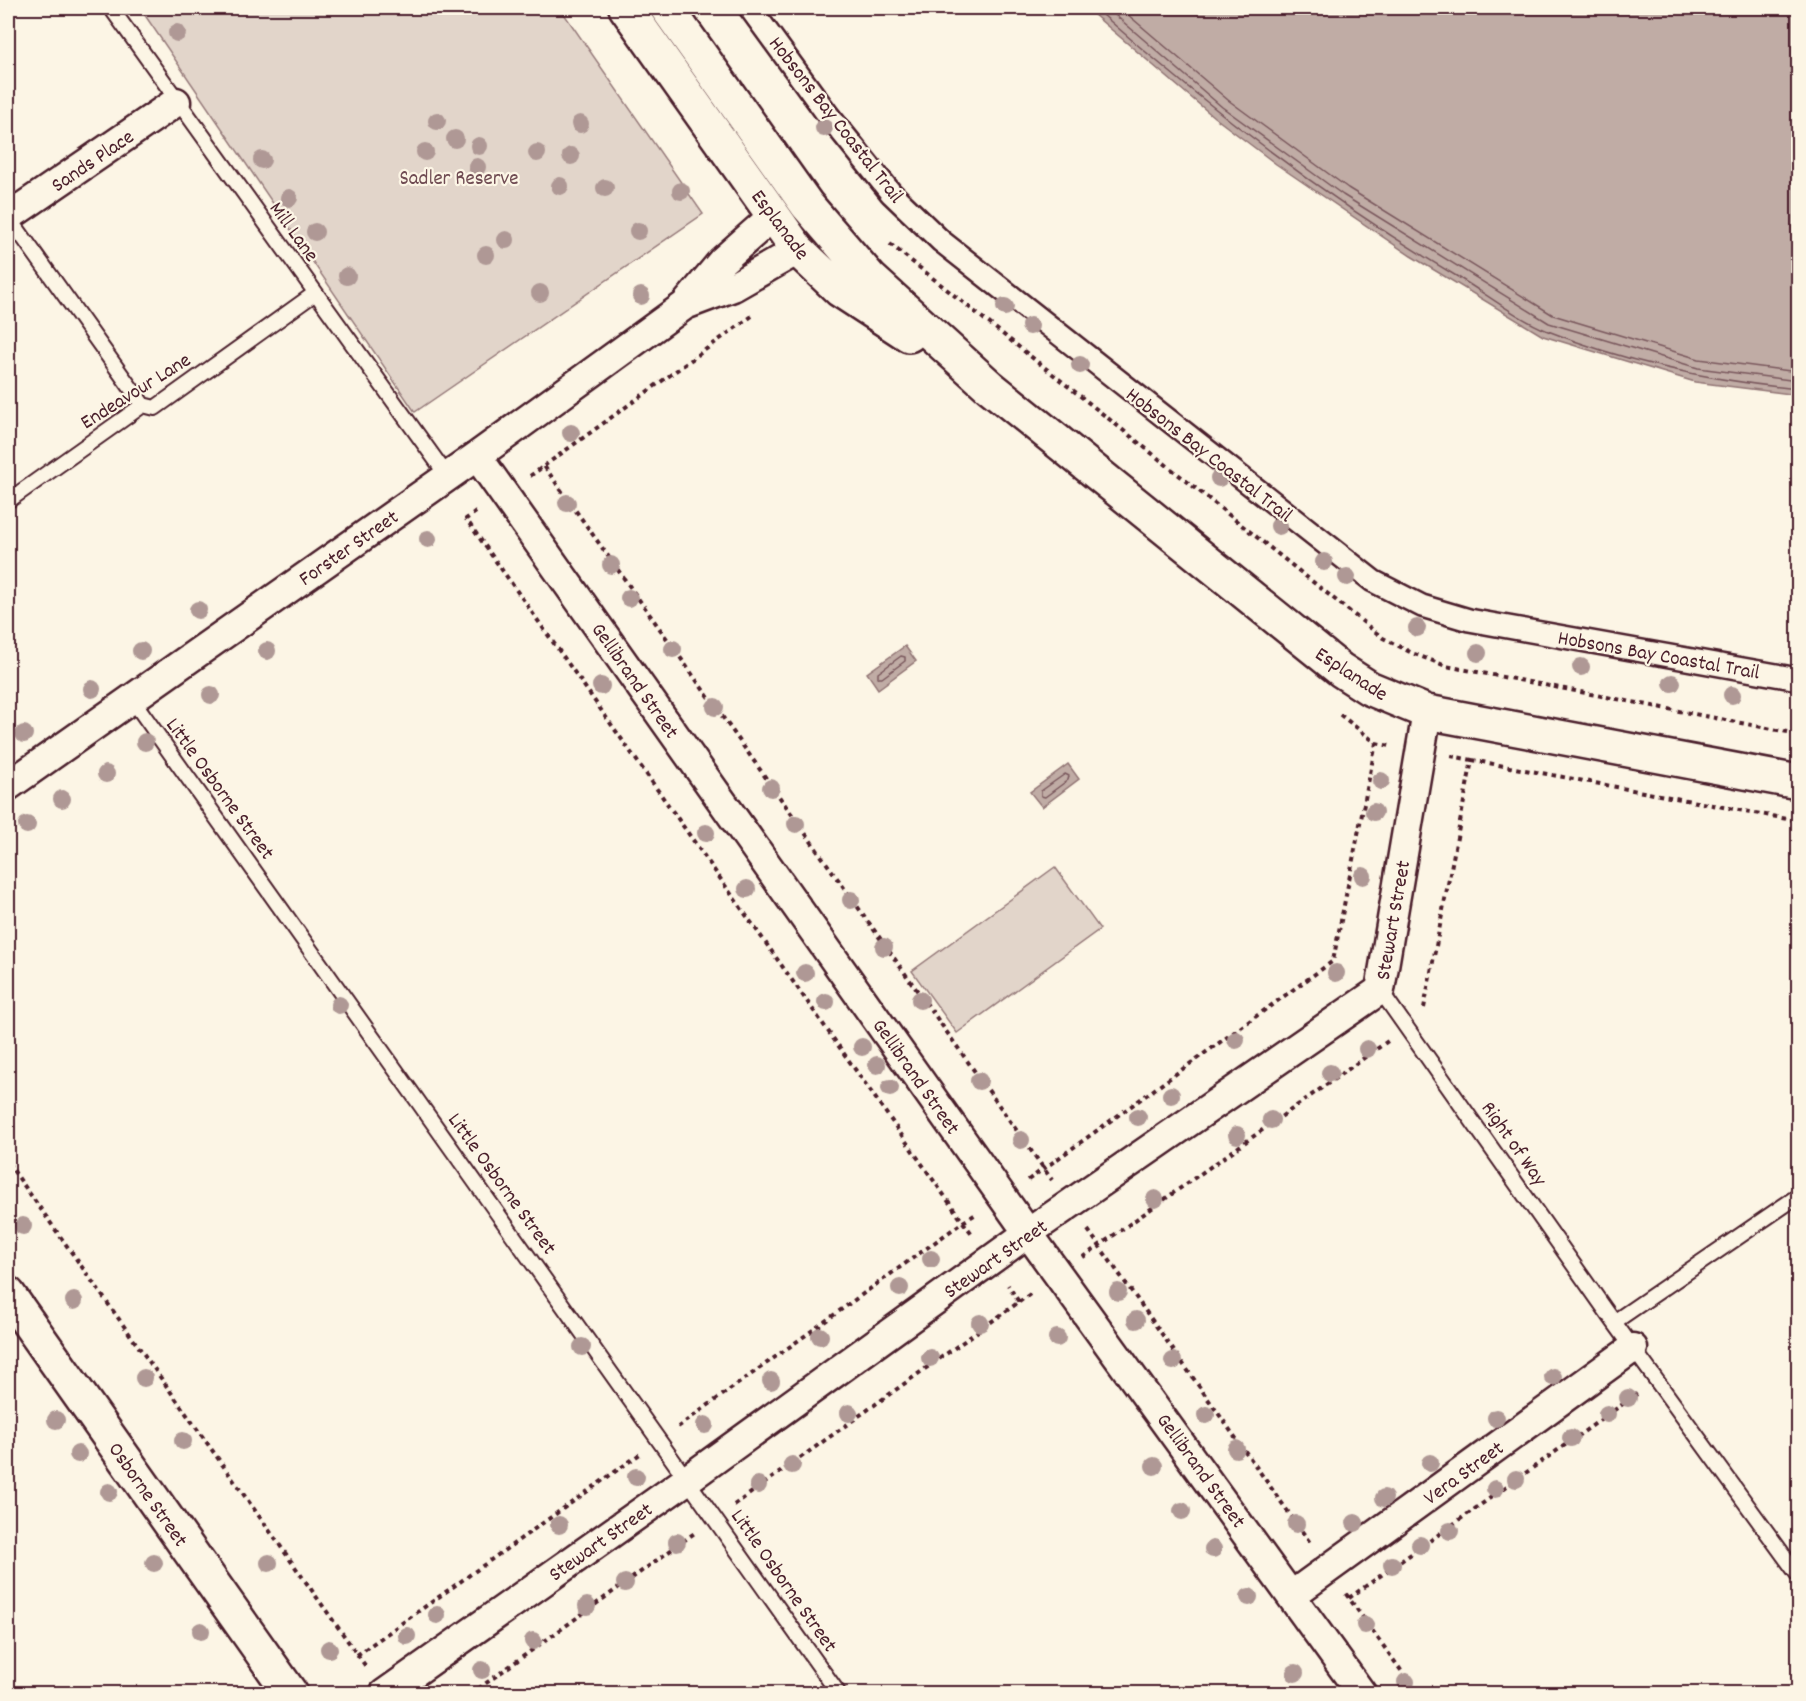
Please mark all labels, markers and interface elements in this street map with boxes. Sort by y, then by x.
street label: Hobsons Bay Coastal Trail [760,31,909,211]
street label: Sands Place [46,124,141,201]
park label: Sadler Reserve [399,165,519,195]
street label: Esplanade [742,184,815,267]
street label: Mill Lane [260,196,325,269]
street label: Endeavour Lane [76,347,198,438]
street label: Hobsons Bay Coastal Trail [1118,382,1298,531]
street label: Forster Street [294,504,406,595]
street label: Gellibrand Street [582,617,685,746]
street label: Hobsons Bay Coastal Trail [1555,624,1762,689]
street label: Esplanade [1308,641,1393,710]
street label: Little Osborne Street [157,713,280,867]
street label: Stewart Street [1370,858,1420,983]
street label: Gellibrand Street [863,1013,966,1142]
street label: Right of Way [1472,1096,1553,1194]
street label: Little Osborne Street [439,1108,562,1262]
street label: Stewart Street [939,1213,1055,1307]
street label: Gellibrand Street [1148,1408,1252,1536]
street label: Vera Street [1418,1435,1511,1514]
street label: Osborne Street [99,1437,194,1554]
street label: Stewart Street [544,1496,660,1590]
street label: Little Osborne Street [722,1504,843,1660]

